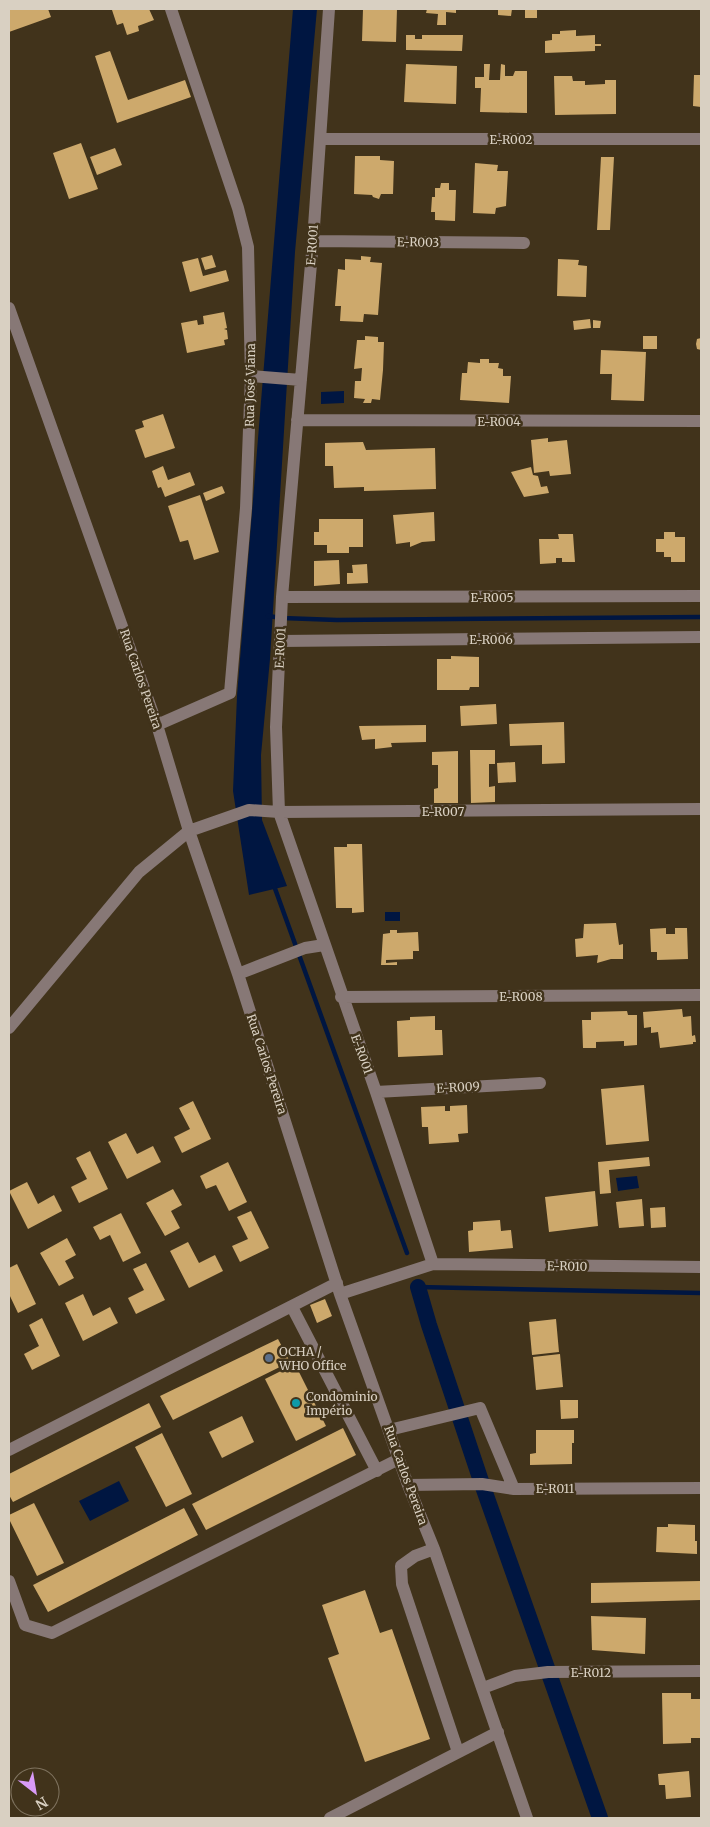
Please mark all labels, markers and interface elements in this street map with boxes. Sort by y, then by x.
street label: E-R002 [490,132,532,147]
street label: E-R001 [303,223,321,266]
street label: E-R003 [397,234,440,250]
street label: Rua José Viana [242,342,258,427]
street label: E-R004 [477,414,521,429]
street label: E-R005 [471,590,513,605]
street label: Rua Carlos Pereira [117,627,165,731]
street label: E-R001 [271,627,289,669]
street label: E-R006 [469,632,513,647]
street label: E-R007 [422,804,465,819]
street label: E-R008 [499,989,543,1004]
street label: Rua Carlos Pereira [244,1012,290,1117]
street label: E-R001 [348,1032,376,1076]
street label: E-R009 [436,1078,480,1096]
street label: E-R010 [547,1258,588,1274]
place label: OCHA / WHO Office [278,1344,346,1373]
marker: OCHA / WHO Office [263,1352,275,1364]
place label: Condominio Império [306,1389,378,1418]
marker: Condominio Império [290,1397,302,1409]
street label: Rua Carlos Pereira [381,1423,431,1527]
street label: E-R011 [536,1481,575,1496]
street label: E-R012 [571,1665,611,1680]
north arrow [10,1767,60,1817]
text: N [32,1793,51,1814]

